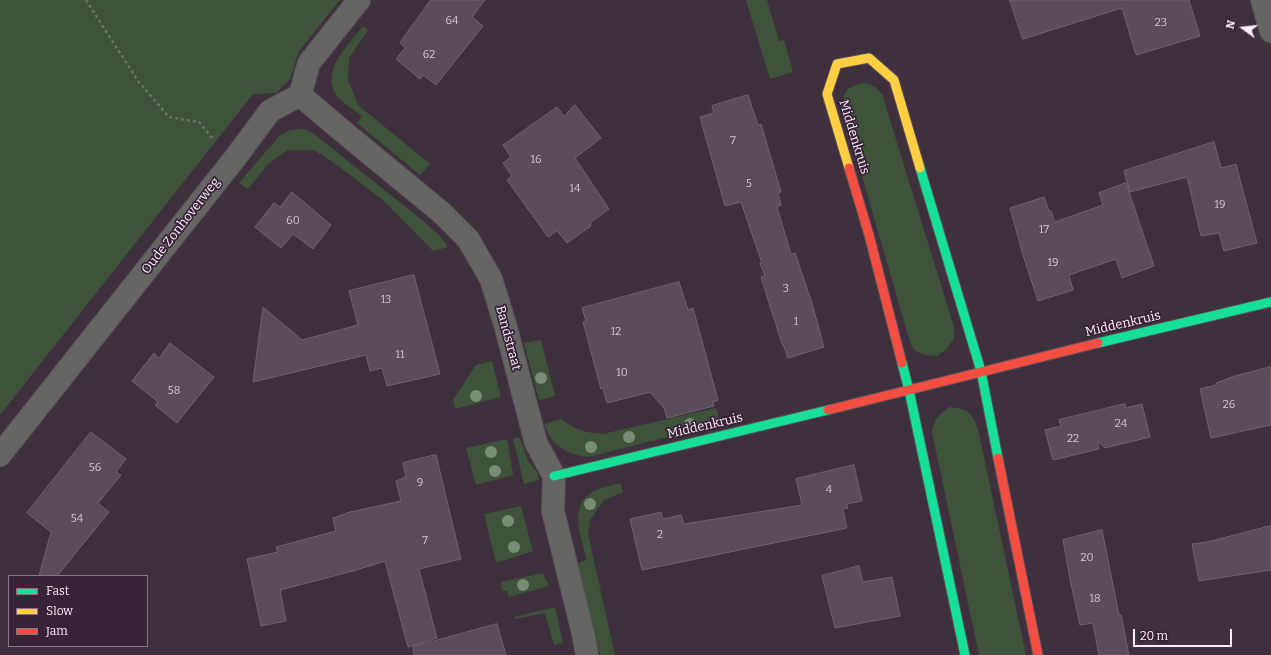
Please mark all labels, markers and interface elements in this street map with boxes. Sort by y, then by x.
north arrow [1223,8,1263,48]
house number: 64 [446,14,458,28]
house number: 23 [1155,16,1167,30]
text: N [1224,19,1238,31]
house number: 62 [423,48,435,62]
street label: Middenkruis [835,98,873,176]
house number: 7 [730,134,736,148]
house number: 16 [531,153,541,167]
street label: Oude Zonhoverweg [139,175,223,277]
house number: 5 [746,177,752,191]
house number: 14 [570,182,580,196]
house number: 19 [1215,198,1225,212]
house number: 60 [286,214,300,228]
house number: 17 [1039,223,1049,237]
house number: 19 [1048,256,1058,270]
house number: 3 [783,282,789,296]
house number: 13 [381,293,391,307]
street label: Bandstraat [492,304,524,372]
street label: Middenkruis [1084,308,1162,340]
house number: 1 [794,315,798,329]
house number: 12 [611,325,621,339]
house number: 11 [396,348,404,362]
house number: 10 [616,366,628,380]
house number: 58 [168,384,180,398]
house number: 26 [1223,398,1235,412]
street label: Middenkruis [666,410,744,442]
house number: 24 [1115,417,1127,431]
house number: 22 [1067,432,1079,446]
house number: 56 [89,461,101,475]
house number: 9 [417,476,423,490]
house number: 4 [826,483,832,497]
house number: 54 [71,512,83,526]
house number: 2 [657,528,663,542]
house number: 7 [422,534,428,548]
house number: 20 [1080,551,1094,565]
legend [8,575,148,647]
text: Fast [46,584,69,598]
house number: 18 [1089,592,1101,606]
text: Slow [46,604,73,618]
scale bar [1135,621,1234,647]
text: Jam [46,624,68,638]
text: 20 m [1140,629,1168,643]

